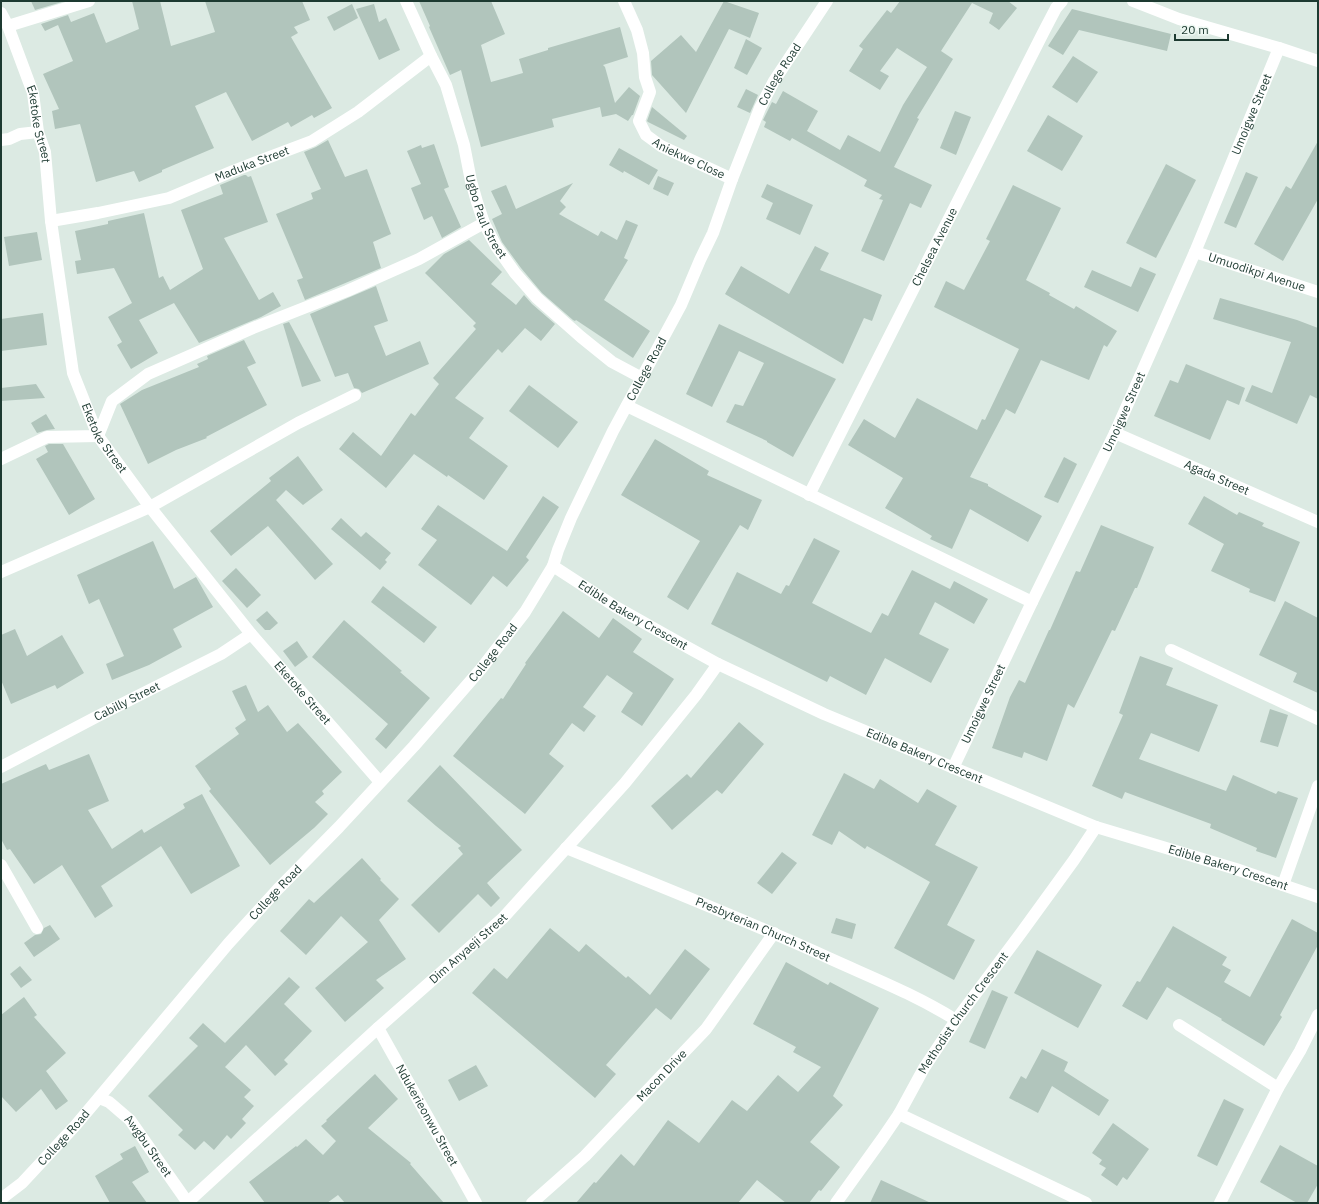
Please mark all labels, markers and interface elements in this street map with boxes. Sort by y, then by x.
scale bar [1175,16,1228,42]
text: 20 m [1181,22,1209,37]
street label: College Road [755,40,804,108]
street label: Umoigwe Street [1228,71,1275,157]
street label: Eketoke Street [24,83,54,163]
street label: Aniekwe Close [649,134,728,182]
street label: Maduka Street [212,142,291,185]
street label: Ugbo Paul Street [463,173,511,261]
street label: Chelsea Avenue [908,205,960,289]
street label: Umuodikpi Avenue [1206,249,1308,295]
street label: College Road [623,334,669,403]
street label: Umoigwe Street [1099,369,1148,454]
street label: Eketoke Street [79,401,131,476]
street label: Agada Street [1182,456,1252,498]
street label: Edible Bakery Crescent [576,577,691,653]
street label: College Road [465,620,520,685]
street label: Eketoke Street [271,658,334,727]
street label: Umoigwe Street [958,661,1008,746]
street label: Cabilly Street [91,678,162,724]
street label: Edible Bakery Crescent [864,724,985,786]
street label: Edible Bakery Crescent [1167,841,1290,893]
street label: College Road [245,861,305,923]
street label: Presbyterian Church Street [693,893,833,965]
street label: Dim Anyaeji Street [426,910,511,987]
street label: Methodist Church Crescent [914,949,1011,1076]
street label: Macon Drive [633,1046,690,1104]
street label: Ndukerieonwu Street [393,1061,462,1169]
street label: College Road [34,1106,93,1169]
street label: Awgbu Street [122,1111,175,1180]

